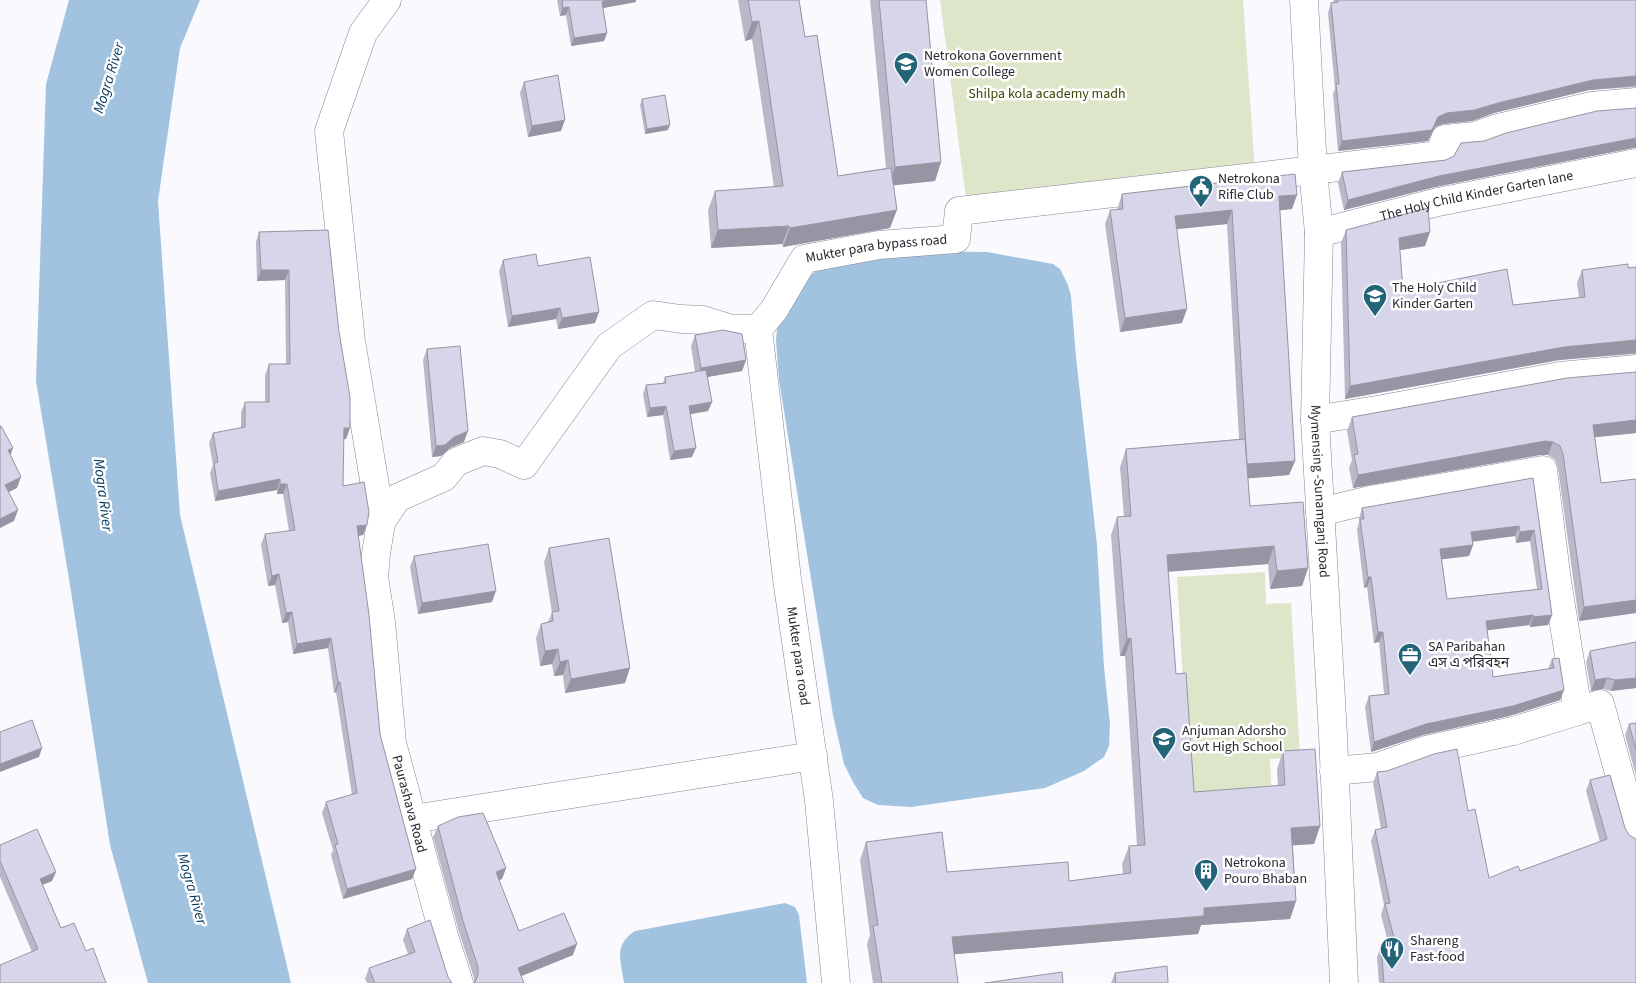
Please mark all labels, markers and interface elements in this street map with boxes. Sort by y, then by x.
water label: Mogra River [88,39,130,116]
place label: Netrokona Government Women College [924,46,1062,82]
school or university icon: Netrokona Government Women College [893,51,919,85]
park label: Shilpa kola academy madh [968,84,1126,104]
street label: The Holy Child Kinder Garten lane [1378,166,1575,227]
place label: Netrokona Rifle Club [1218,169,1280,205]
public building icon: Netrokona Rifle Club [1188,174,1214,208]
street label: Mukter para bypass road [804,230,948,269]
place label: The Holy Child Kinder Garten [1392,278,1477,314]
school or university icon: The Holy Child Kinder Garten [1362,283,1388,317]
street label: Mymensing -Sunamganj Road [1305,405,1334,578]
water label: Mogra River [88,457,118,533]
street label: Mukter para road [781,605,815,707]
place label: SA Paribahan এস এ পরিবহন [1428,637,1510,673]
office icon: SA Paribahan এস এ পরিবহন [1397,642,1423,676]
place label: Anjuman Adorsho Govt High School [1182,721,1286,757]
school or university icon: Anjuman Adorsho Govt High School [1151,726,1177,760]
street label: Paurashava Road [386,753,432,855]
water label: Mogra River [172,851,212,928]
place label: Netrokona Pouro Bhaban [1224,853,1307,889]
building icon: Netrokona Pouro Bhaban [1193,858,1219,892]
place label: Shareng Fast-food [1410,931,1465,967]
restaurant icon: Shareng Fast-food [1379,936,1405,970]

